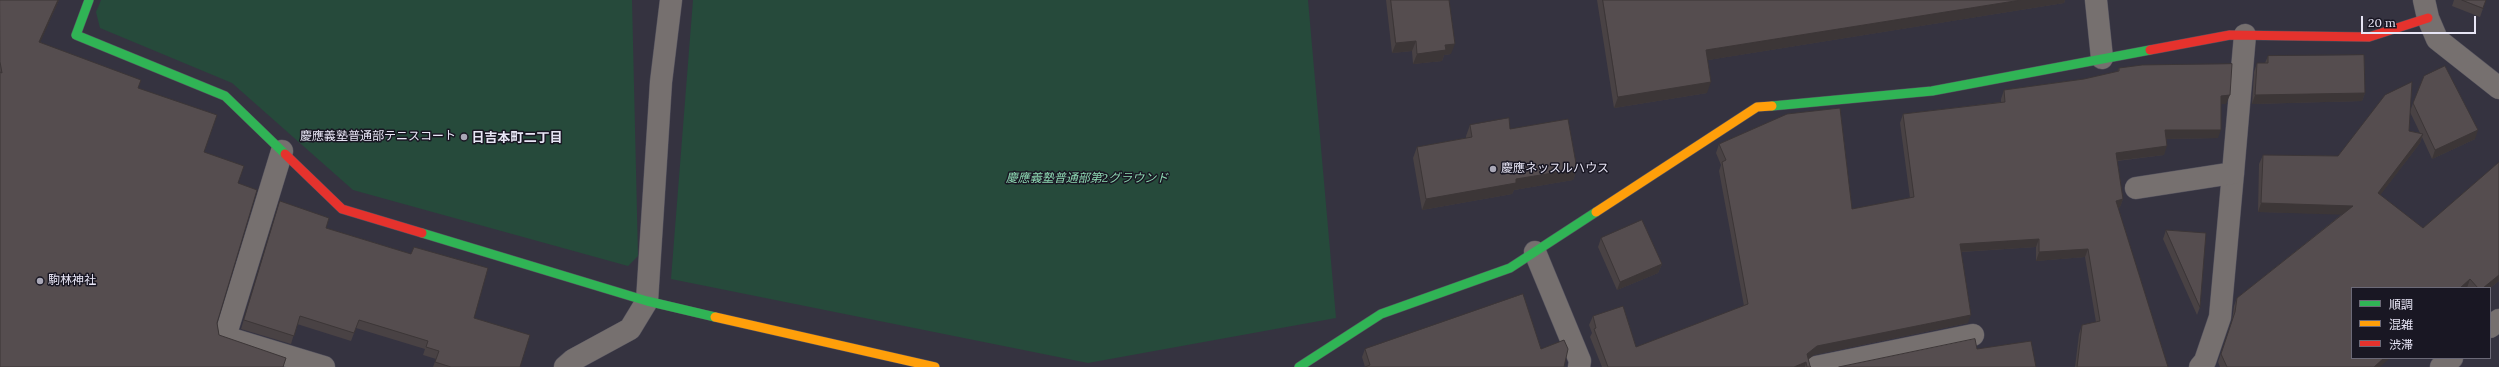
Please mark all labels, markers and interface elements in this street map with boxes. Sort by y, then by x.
scale bar [2363,8,2478,34]
text: 20 m [2368,15,2396,30]
place label: 慶應義塾普通部テニスコート [300,130,456,144]
district label: 日吉本町二丁目 [472,130,562,146]
marker: 慶應義塾普通部テニスコート [459,132,469,142]
place label: 慶應ネッスルハウス [1501,162,1609,176]
marker: 慶應ネッスルハウス [1488,164,1498,174]
park label: 慶應義塾普通部第2グラウンド [1006,172,1168,186]
place label: 駒林神社 [48,274,96,288]
marker: 駒林神社 [35,276,45,286]
legend [2351,287,2491,359]
text: 順調 [2389,297,2413,312]
text: 混雑 [2389,317,2413,332]
text: 渋滞 [2389,337,2413,352]

